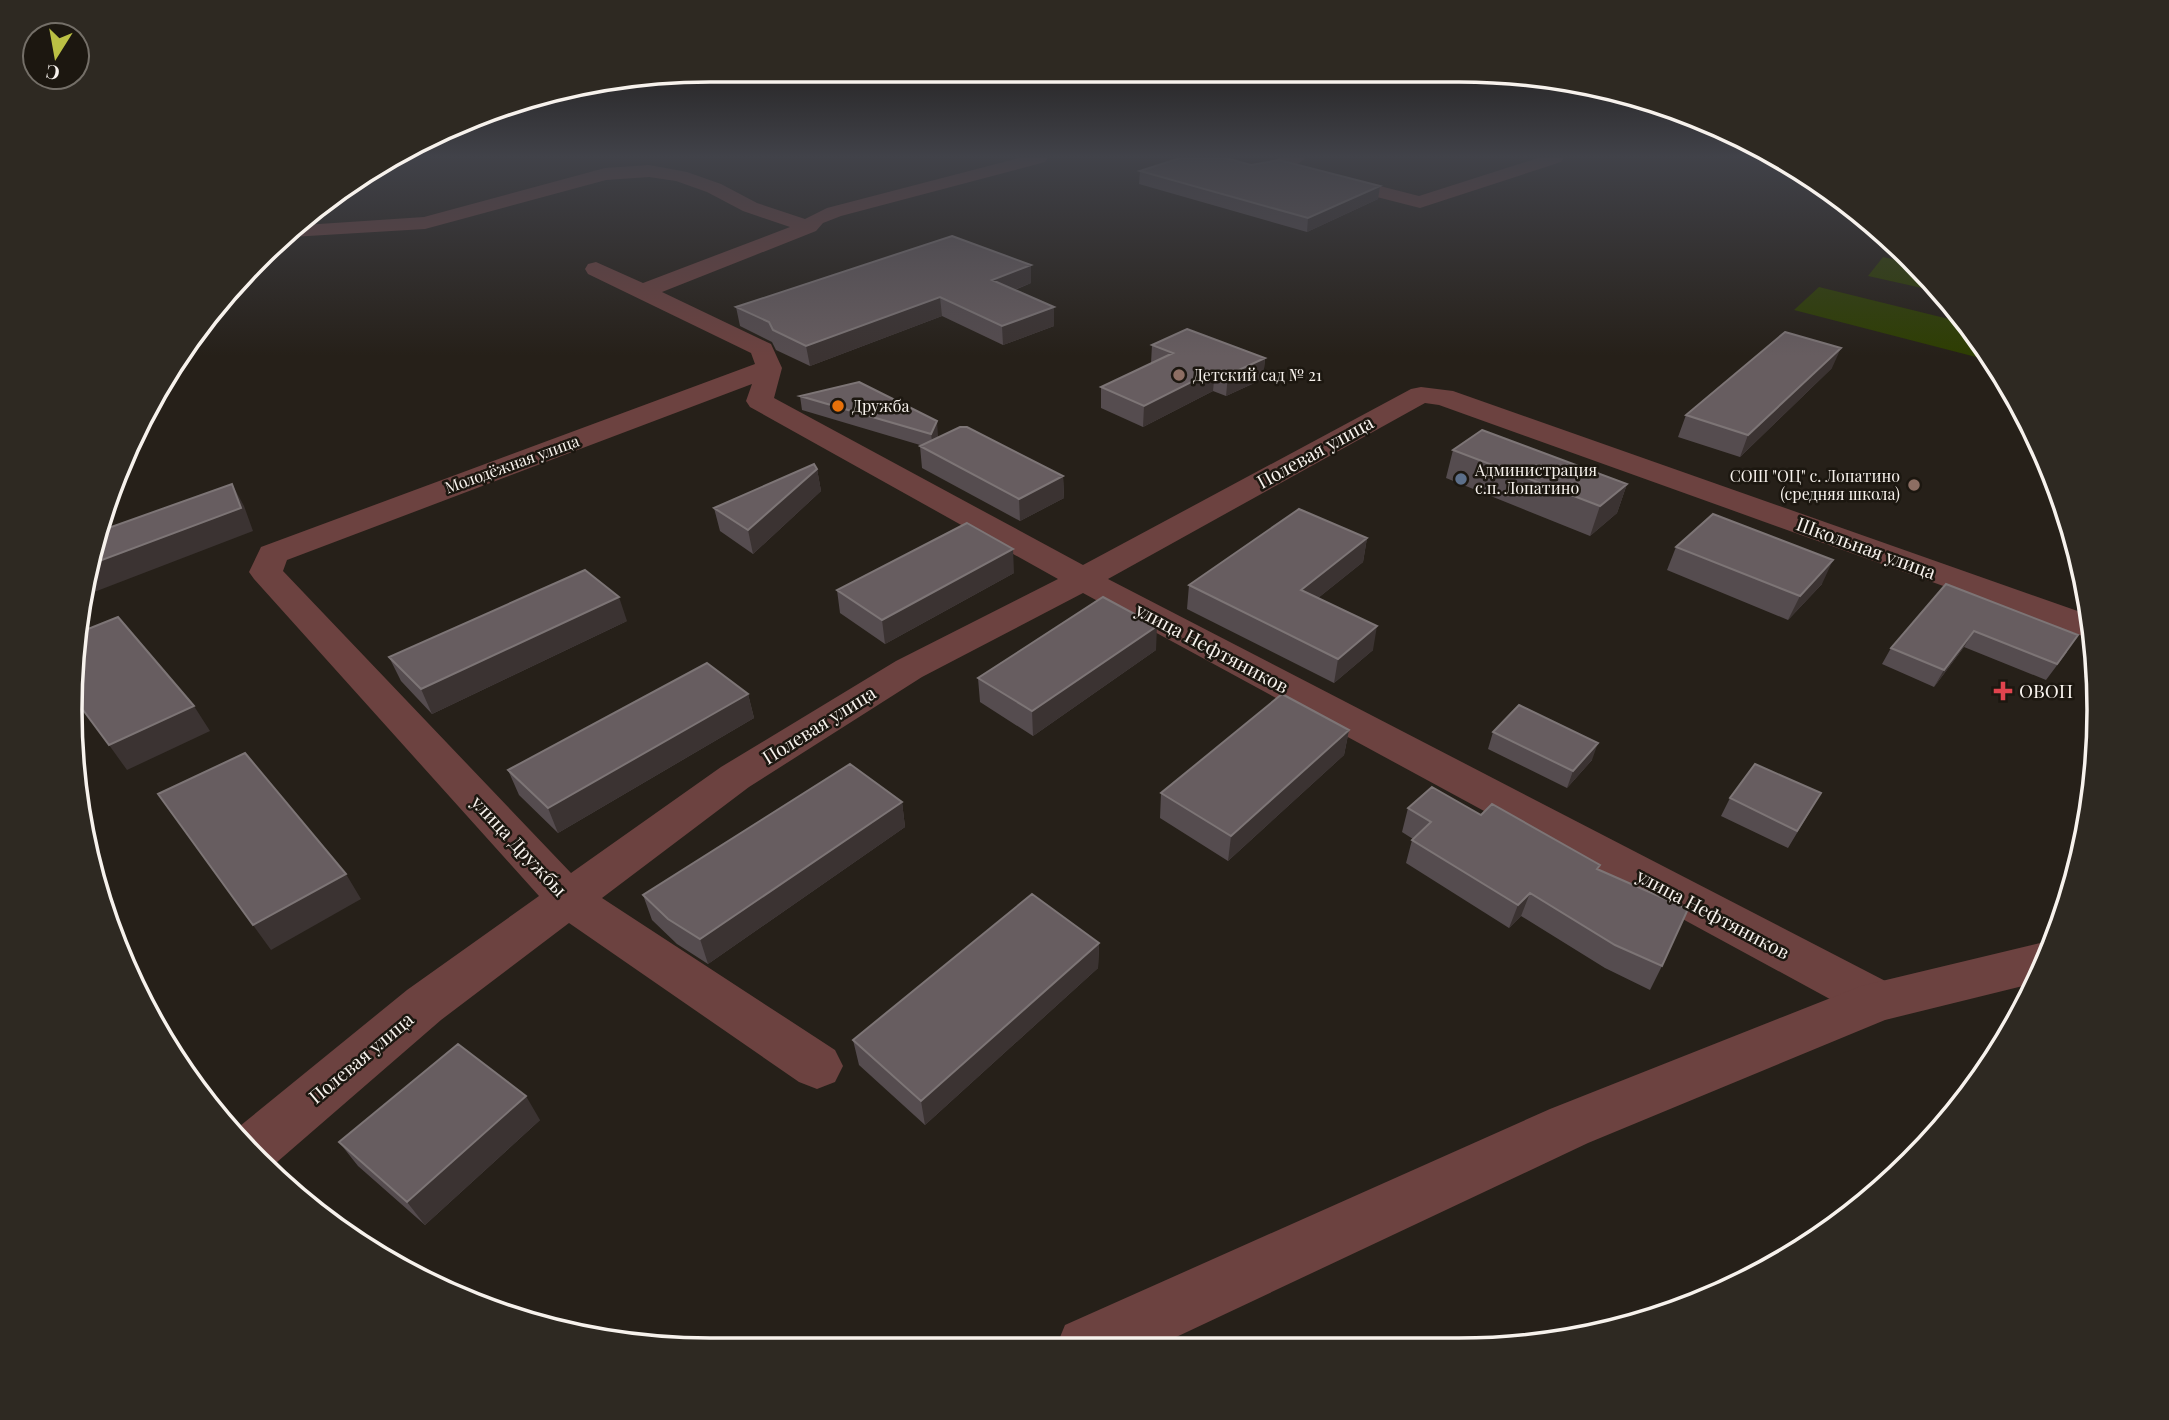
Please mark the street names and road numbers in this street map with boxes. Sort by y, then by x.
street label: Полевая улица [1252,408,1378,494]
street label: Молодёжная улица [442,429,582,498]
street label: Школьная улица [1793,510,1940,585]
street label: улица Нефтяников [1130,595,1294,699]
street label: Полевая улица [757,679,881,769]
street label: улица Дружбы [465,788,573,901]
street label: улица Нефтяников [1631,861,1795,965]
street label: Полевая улица [302,1005,419,1109]

